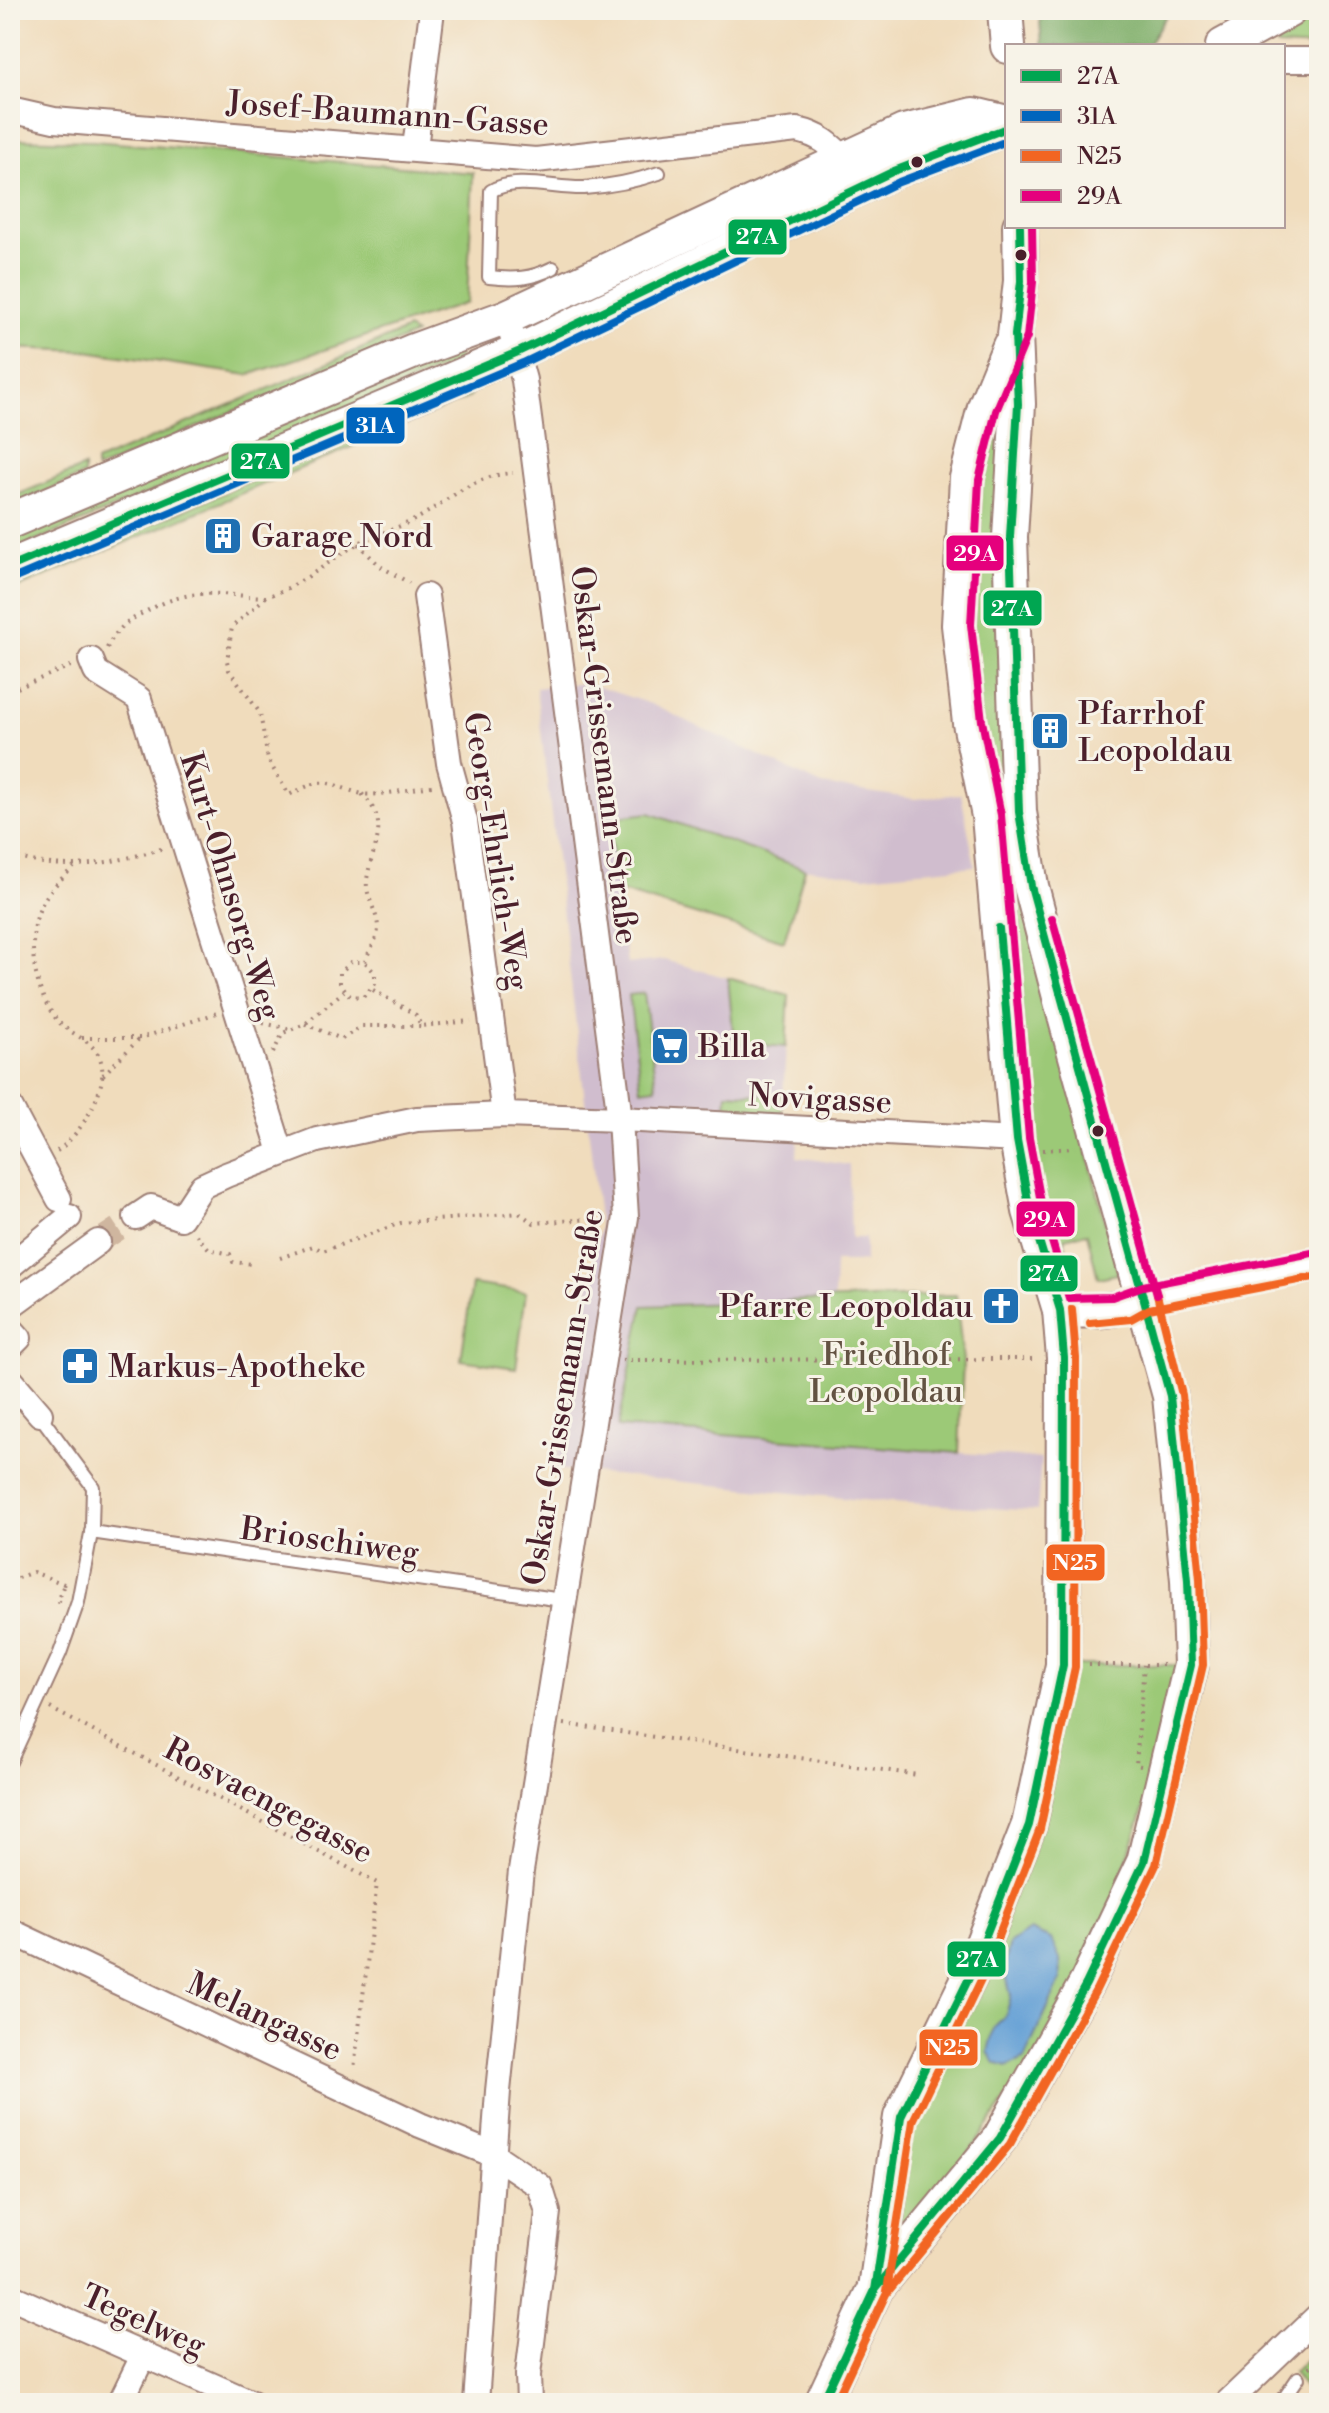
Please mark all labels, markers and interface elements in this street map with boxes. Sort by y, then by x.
legend [1005,44,1285,228]
text: 27A [1077,62,1120,92]
street label: Josef-Baumann-Gasse [225,83,550,145]
text: 31A [1077,102,1117,132]
text: N25 [1077,142,1122,172]
unlabelled marker [909,154,925,170]
text: 29A [1077,182,1122,212]
line badge: 27A [727,218,788,256]
text: 27A [736,224,779,251]
unlabelled marker [1013,247,1029,263]
line badge: 31A [345,406,406,445]
text: 31A [355,413,396,440]
line badge: 27A [230,442,291,480]
text: 27A [240,449,283,476]
building icon: Garage Nord [202,515,244,557]
place label: Garage Nord [251,517,433,557]
line badge: 29A [945,534,1005,572]
text: 29A [953,541,998,568]
street label: Oskar-Grissemann-Straße [561,564,647,946]
line badge: 27A [982,589,1043,627]
text: 27A [991,596,1034,623]
place label: Pfarrhof Leopoldau [1078,694,1232,771]
street label: Georg-Ehrlich-Weg [454,709,538,993]
building icon: Pfarrhof Leopoldau [1029,710,1071,752]
street label: Kurt-Ohnsorg-Weg [170,748,290,1025]
supermarket icon: Billa [649,1025,691,1067]
place label: Billa [697,1027,767,1067]
street label: Novigasse [747,1075,893,1123]
unlabelled marker [1090,1123,1106,1139]
line badge: 29A [1015,1200,1076,1238]
street label: Oskar-Grissemann-Straße [513,1206,613,1588]
text: 29A [1023,1207,1068,1234]
line badge: 27A [1019,1254,1079,1293]
text: 27A [1028,1261,1071,1288]
church icon: Pfarre Leopoldau [980,1285,1022,1327]
place label: Pfarre Leopoldau [719,1287,973,1327]
park label: Friedhof Leopoldau [809,1335,963,1412]
pharmacy icon: Markus-Apotheke [59,1345,101,1387]
place label: Markus-Apotheke [108,1347,366,1387]
street label: Brioschiweg [237,1509,422,1573]
line badge: N25 [1045,1543,1106,1582]
text: N25 [1053,1550,1097,1577]
street label: Rosvaengegasse [157,1729,380,1873]
line badge: 27A [946,1940,1007,1978]
text: 27A [956,1947,999,1974]
street label: Melangasse [181,1964,348,2070]
line badge: N25 [918,2028,979,2067]
text: N25 [926,2035,970,2062]
street label: Tegelweg [75,2276,212,2366]

